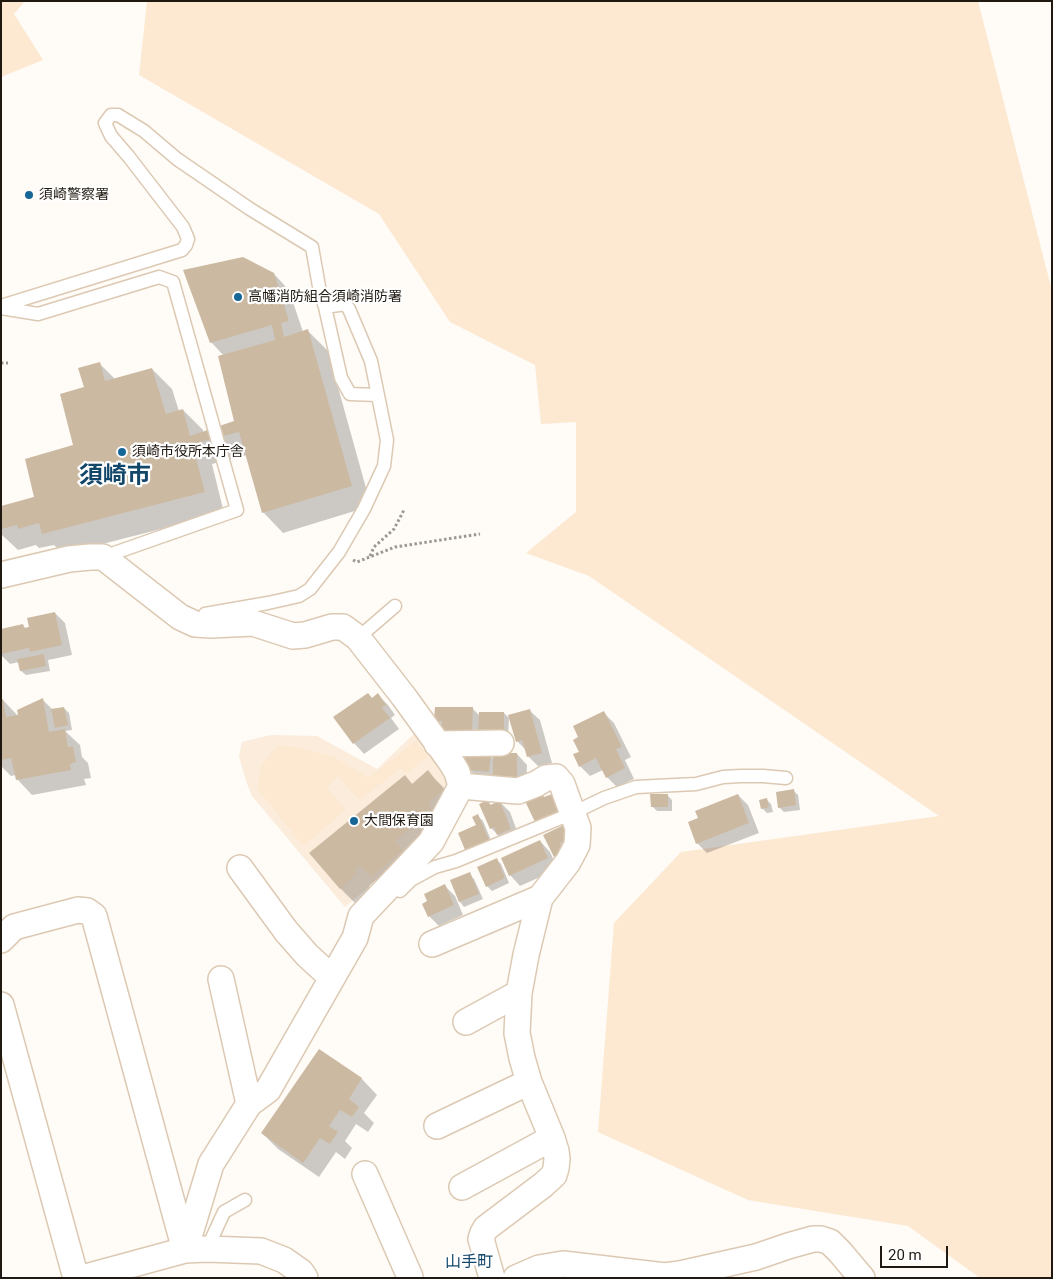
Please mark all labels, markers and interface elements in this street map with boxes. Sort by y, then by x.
place label: 須崎警察署 [39,187,109,203]
marker: 須崎警察署 [23,189,35,201]
place label: 高幡消防組合須崎消防署 [248,289,402,305]
marker: 高幡消防組合須崎消防署 [232,291,244,303]
place label: 須崎市役所本庁舎 [132,444,244,460]
marker: 須崎市役所本庁舎 [116,446,128,458]
district label: 須崎市 [79,463,151,491]
place label: 大間保育園 [364,813,434,829]
marker: 大間保育園 [348,815,360,827]
scale bar [883,1236,950,1268]
text: 20 m [888,1246,922,1264]
district label: 山手町 [445,1253,493,1273]

